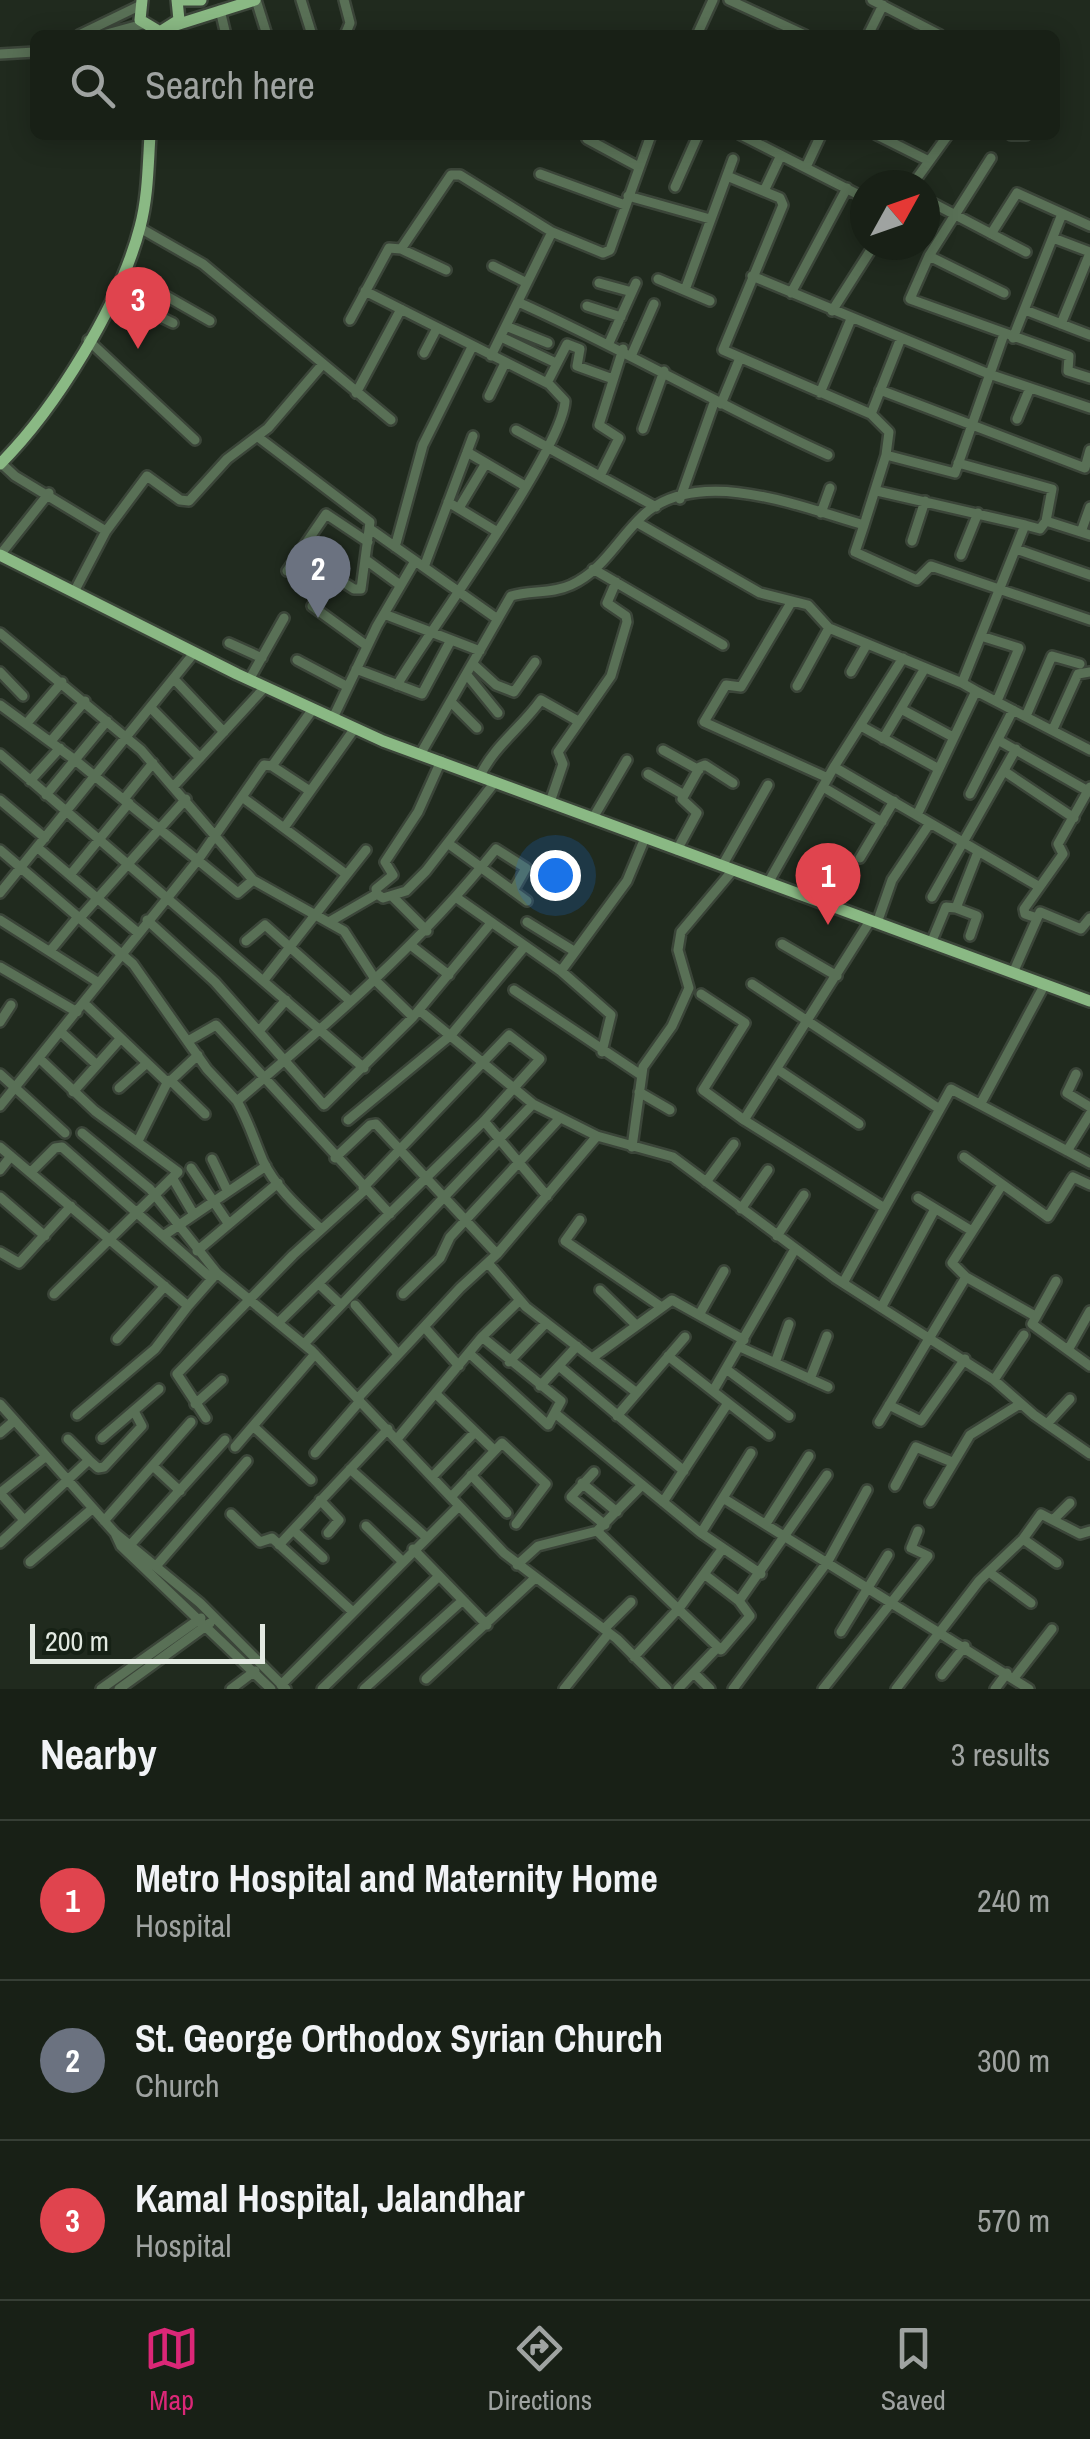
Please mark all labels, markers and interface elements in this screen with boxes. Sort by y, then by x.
search box [30,30,1060,140]
icon: search [65,58,120,113]
text: Search here [145,60,315,111]
north arrow [850,170,940,260]
pin: 3 [106,266,170,349]
pin: 2 [286,536,350,618]
pin: 1 [796,842,860,925]
your location [530,850,581,901]
scale bar [30,1619,265,1664]
text: 200 m [45,1622,109,1660]
text: Nearby [40,1726,157,1782]
text: 3 results [951,1733,1050,1776]
text: Metro Hospital and Maternity Home [135,1853,658,1904]
text: 1 [65,1879,80,1922]
text: 240 m [977,1879,1050,1922]
text: Hospital [135,1904,231,1947]
text: St. George Orthodox Syrian Church [135,2013,663,2064]
text: 2 [65,2039,80,2082]
text: 300 m [977,2039,1050,2082]
text: Church [135,2064,220,2107]
text: Kamal Hospital, Jalandhar [135,2173,525,2224]
text: 3 [65,2199,80,2242]
text: 570 m [977,2199,1050,2242]
text: Hospital [135,2224,231,2267]
tab: Map [144,2321,199,2419]
tab: Directions [488,2321,592,2419]
tab: Saved [881,2321,946,2419]

